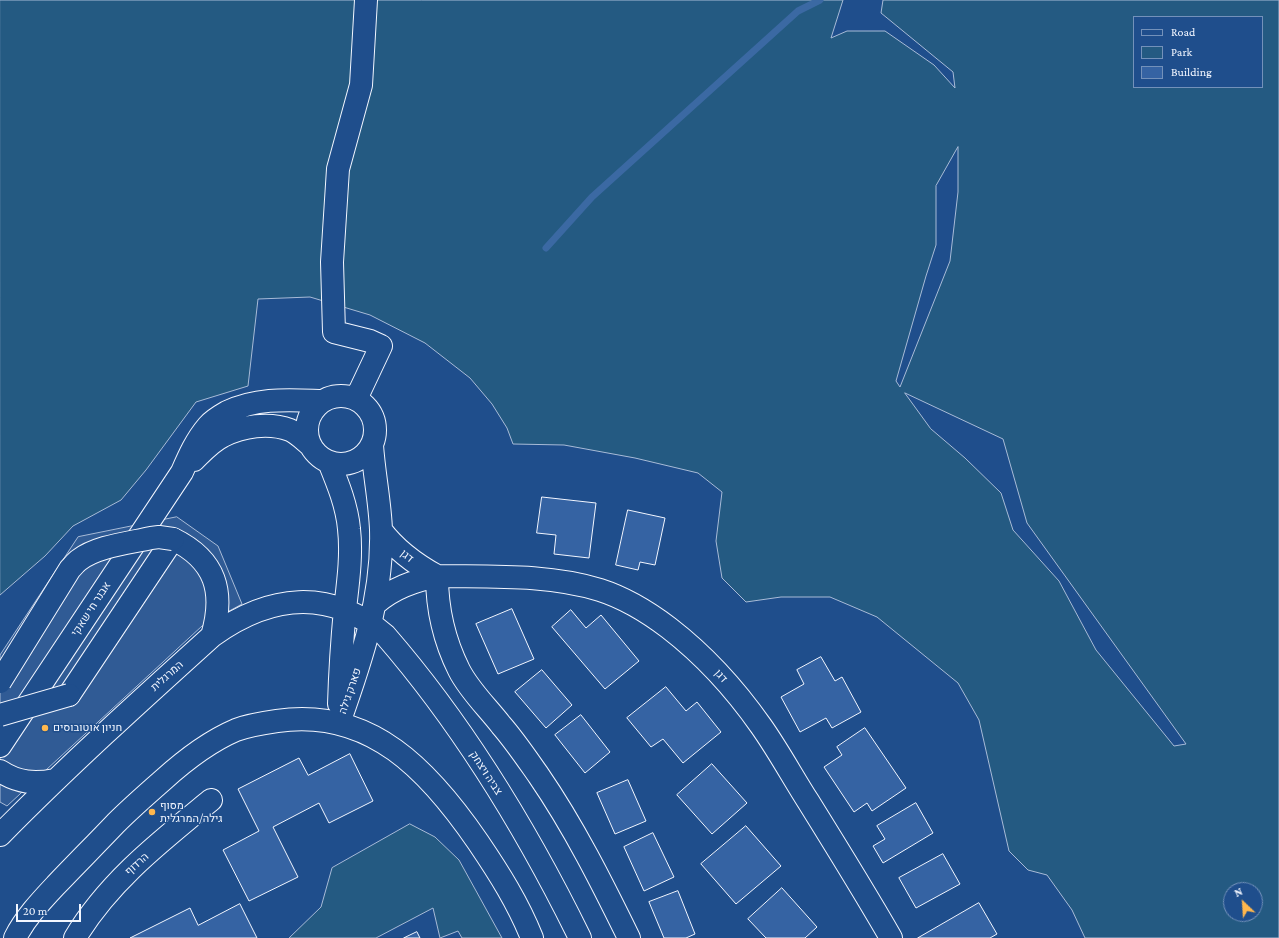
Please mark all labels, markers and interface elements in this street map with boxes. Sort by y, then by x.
legend [1133,16,1263,88]
text: Road [1171,25,1195,39]
text: Park [1171,45,1192,59]
text: Building [1171,65,1212,79]
street label: דגן [398,547,416,565]
street label: אבנר חי שאקי [68,579,114,639]
street label: המרגלית [148,658,186,694]
street label: פארק גילה [336,666,364,716]
street label: דגן [712,667,730,685]
place label: חניון אוטובוסים [53,721,122,735]
marker: חניון אוטובוסים [40,723,50,733]
street label: צביה ויצחק [467,749,505,797]
place label: מסוף גילה/המרגלית [160,799,223,825]
marker: מסוף גילה/המרגלית [147,807,157,817]
street label: הרדוף [122,850,152,878]
north arrow [1223,882,1263,922]
text: N [1232,885,1244,899]
scale bar [18,896,83,922]
text: 20 m [23,904,47,918]

